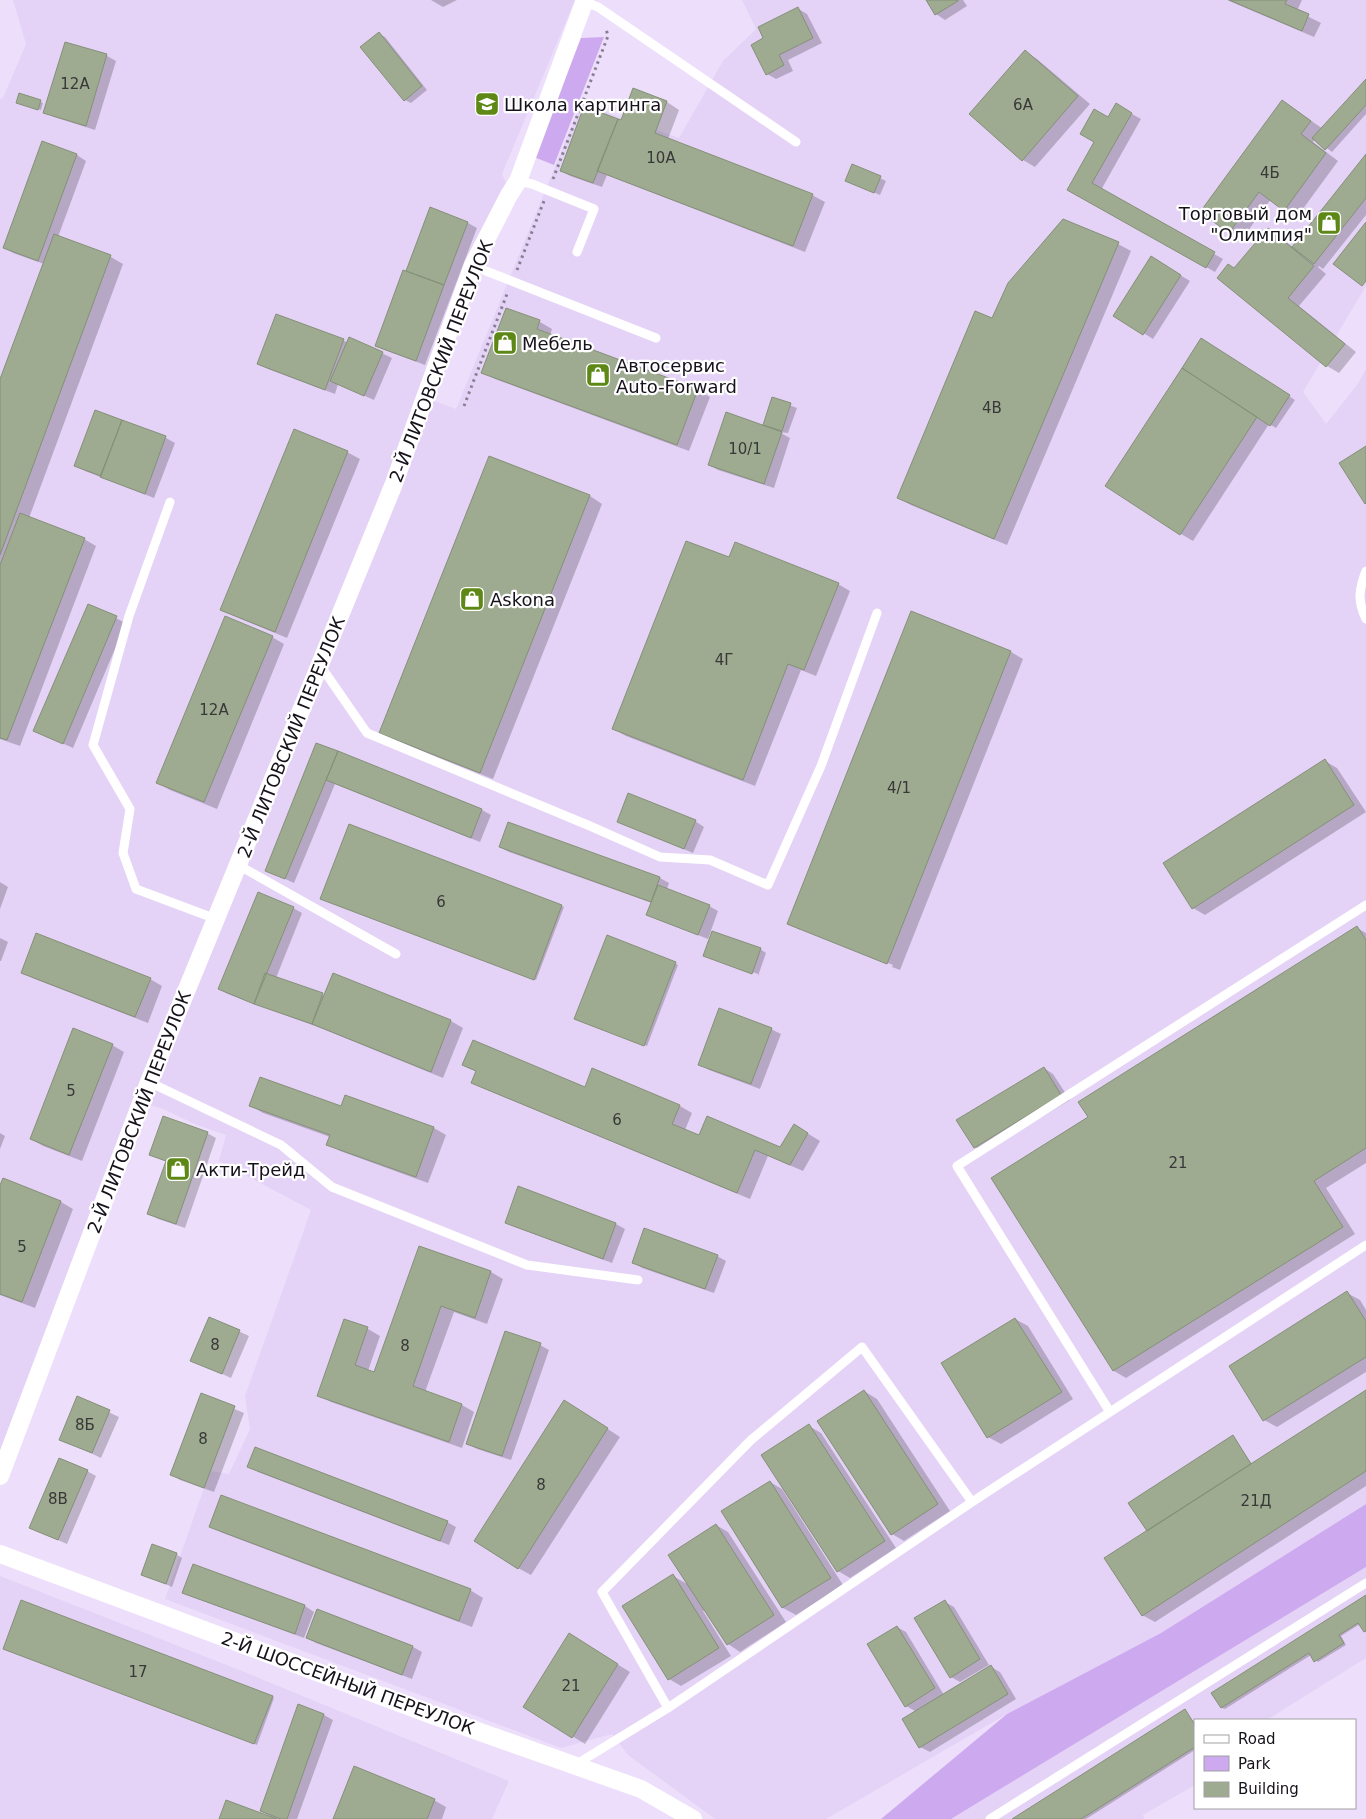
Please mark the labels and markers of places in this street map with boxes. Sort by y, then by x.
school or university icon: Школа картинга [474,91,500,117]
place label: Школа картинга [504,94,661,115]
place label: Торговый дом "Олимпия" [1178,203,1312,245]
shop icon: Торговый дом "Олимпия" [1316,210,1342,236]
shop icon: Мебель [492,330,518,356]
place label: Мебель [522,333,593,354]
place label: Автосервис Auto-Forward [616,355,737,397]
shop icon: Автосервис Auto-Forward [585,362,611,388]
shop icon: Askona [459,586,485,612]
place label: Askona [490,589,555,610]
shop icon: Акти-Трейд [165,1156,191,1182]
place label: Акти-Трейд [196,1159,306,1180]

